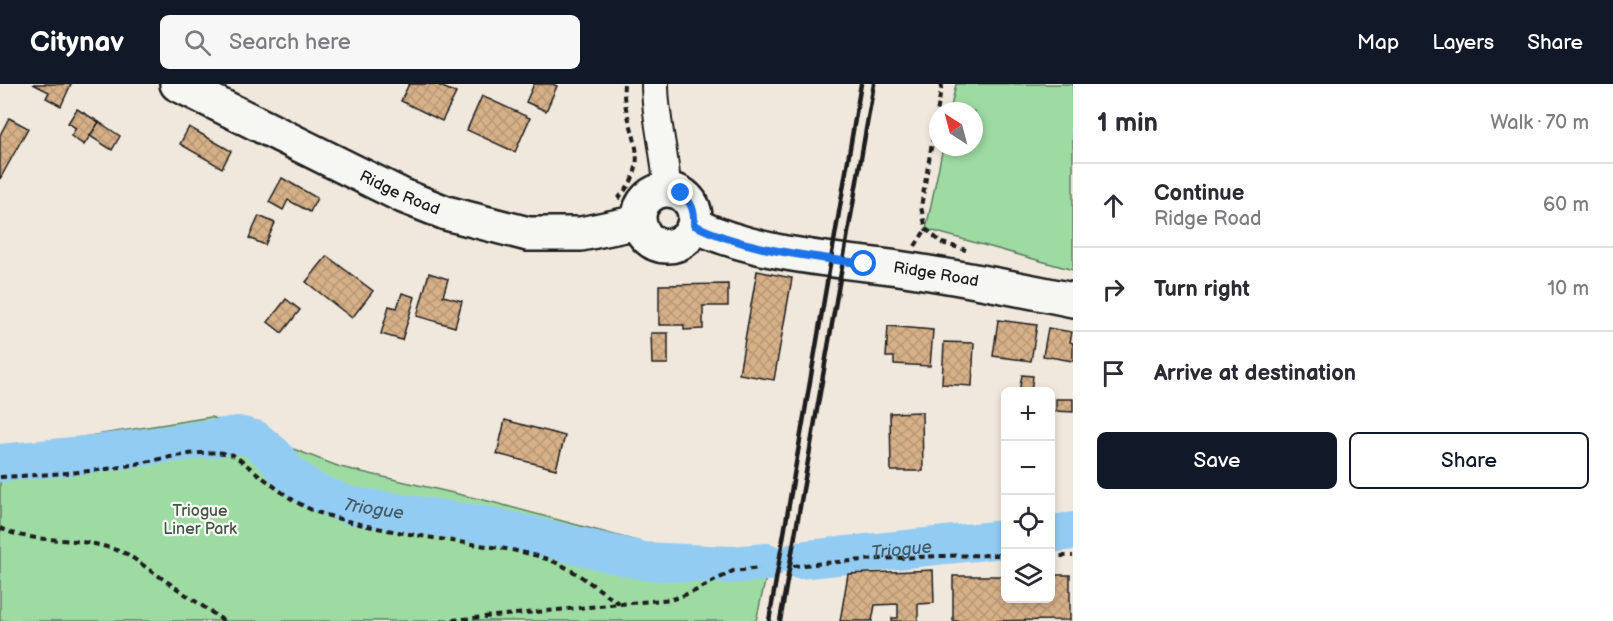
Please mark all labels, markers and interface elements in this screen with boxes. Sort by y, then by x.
search box [160,15,580,69]
text: Citynav [30,26,124,59]
icon: search [181,26,214,59]
text: Search here [229,29,351,56]
text: Map [1357,30,1399,55]
text: Layers [1432,30,1494,55]
text: Share [1527,30,1583,55]
north arrow [929,102,983,156]
text: 1 min [1097,108,1158,139]
text: Walk · 70 m [1490,111,1589,135]
street label: Ridge Road [356,166,443,219]
route end [667,179,693,205]
text: Continue [1154,180,1244,207]
icon: ahead [1097,189,1130,222]
text: 60 m [1543,193,1589,217]
text: Ridge Road [1154,207,1262,231]
route start [850,250,876,276]
street label: Ridge Road [892,258,980,291]
icon: right [1097,273,1130,306]
text: Turn right [1154,276,1250,303]
text: 10 m [1548,277,1589,301]
icon: arrive [1097,357,1130,390]
text: Arrive at destination [1154,360,1356,387]
map controls [1001,387,1055,603]
button: + [1001,387,1055,441]
button: Save [1097,432,1337,489]
button: Share [1349,432,1589,489]
button: − [1001,441,1055,495]
water label: Triogue [340,494,405,524]
button: locate [1001,495,1055,549]
park label: Triogue Liner Park [163,502,237,539]
water label: Triogue [870,536,933,563]
button: layers [1001,549,1055,603]

